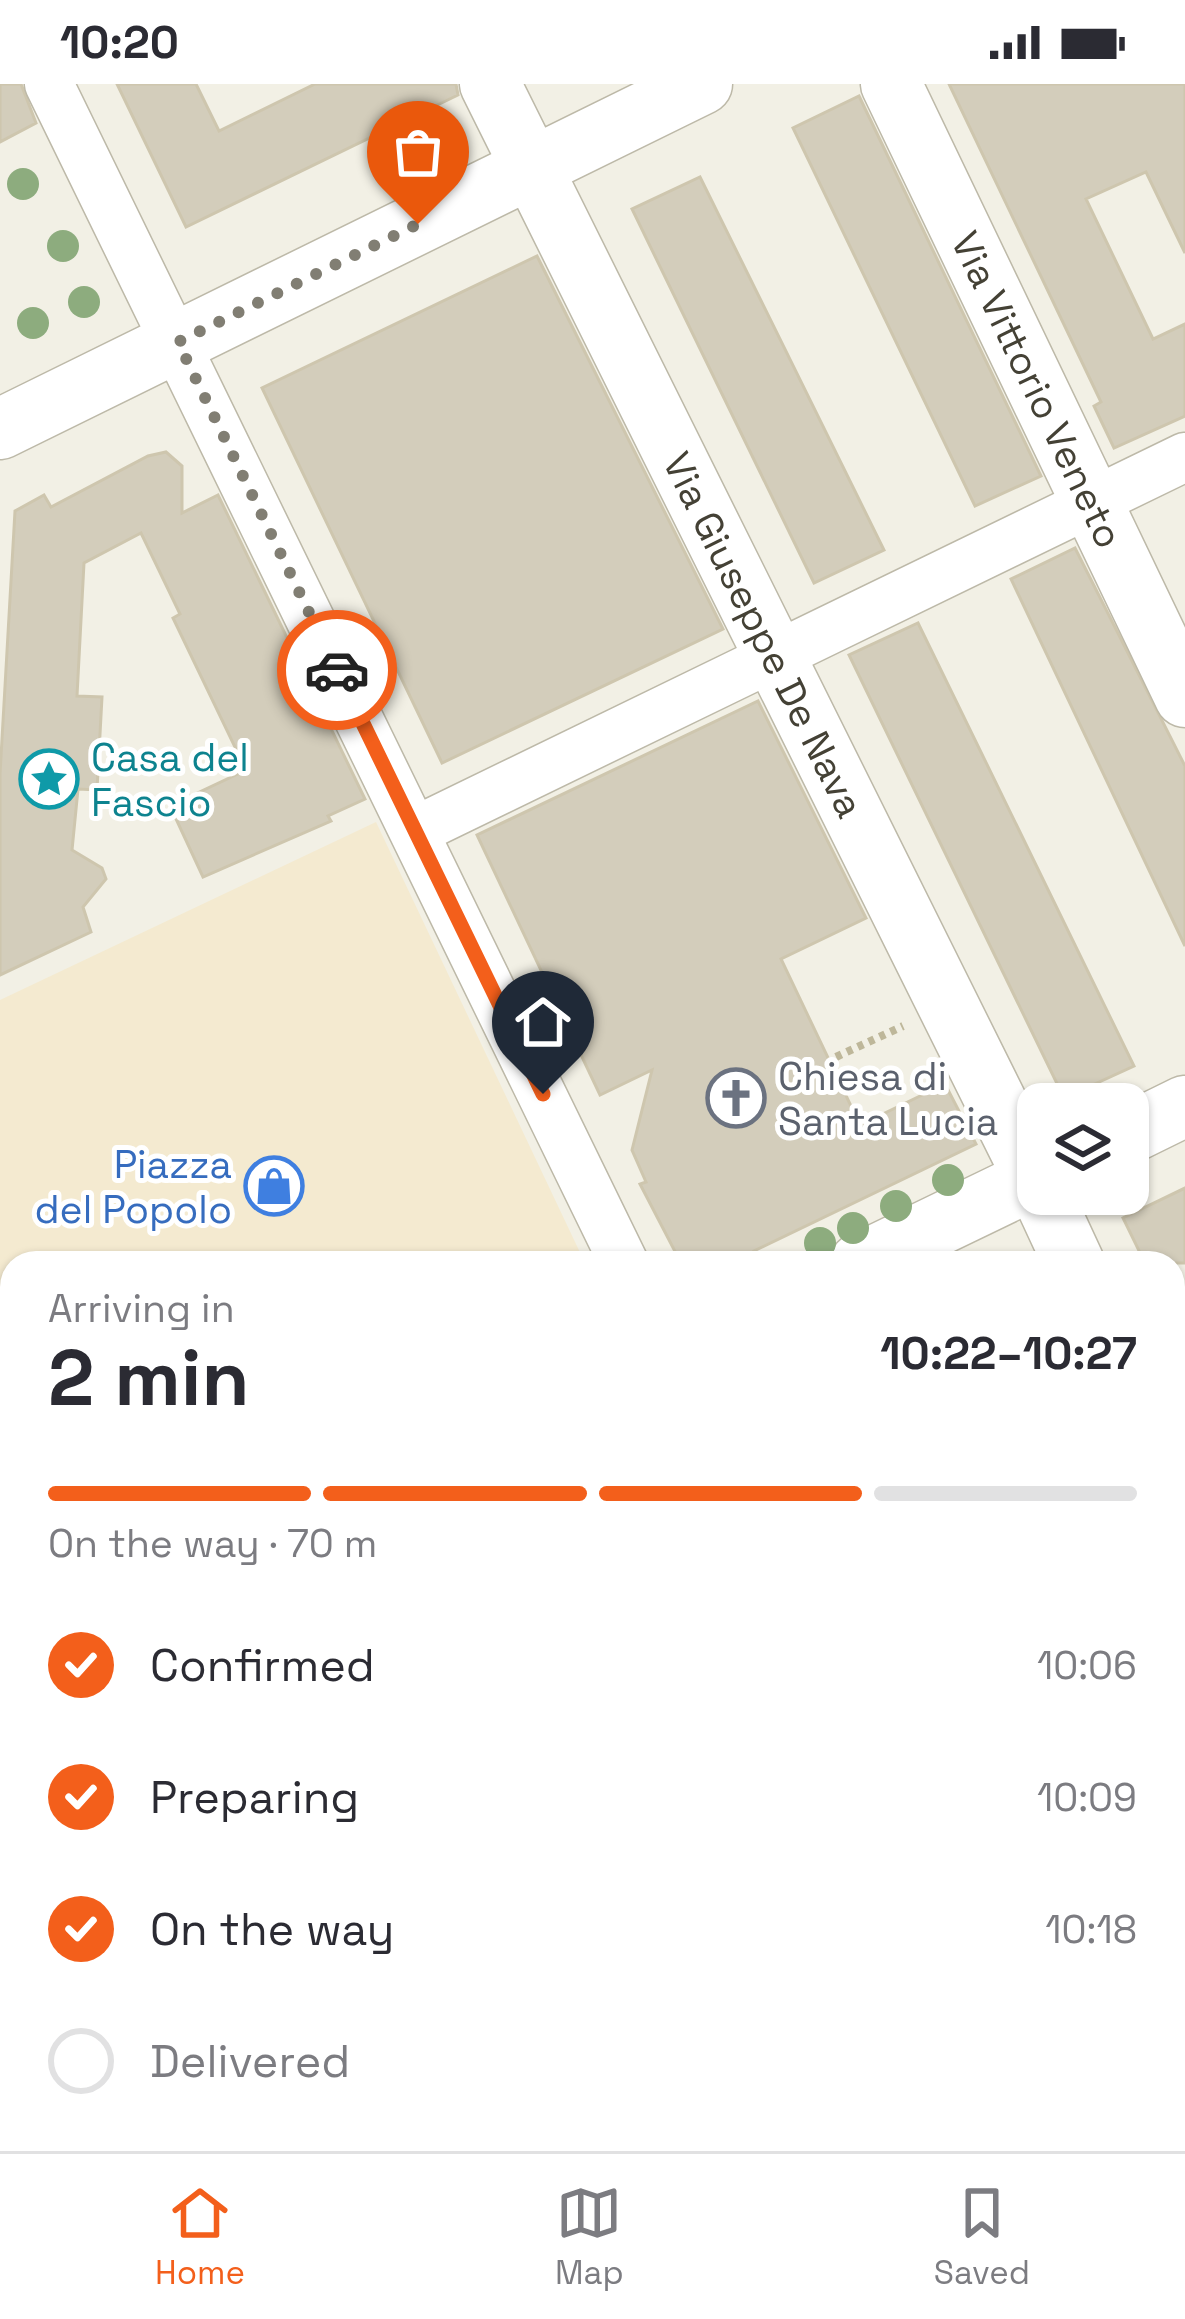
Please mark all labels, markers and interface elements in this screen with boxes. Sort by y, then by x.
text: 10:20 [60,14,179,71]
pin [367,101,469,224]
icon: bag [385,119,451,185]
street label: Via Vittorio Veneto [940,224,1134,556]
street label: Via Giuseppe De Nava [652,444,875,826]
courier [277,610,397,730]
icon: car [304,637,370,703]
place label: Casa del Fascio [91,733,249,827]
place icon: Casa del Fascio [18,748,80,810]
pin [492,971,594,1094]
icon: home [510,989,576,1055]
place label: Chiesa di Santa Lucia [778,1052,998,1146]
church icon: Chiesa di Santa Lucia [705,1067,767,1129]
map controls [1017,1083,1149,1215]
button: layers [1017,1083,1149,1215]
place label: Piazza del Popolo [34,1140,232,1234]
shop icon: Piazza del Popolo [243,1155,305,1217]
text: Arriving in [48,1284,235,1333]
text: 10:22–10:27 [880,1325,1137,1382]
text: 2 min [48,1328,250,1428]
text: On the way · 70 m [48,1519,377,1568]
icon: check [48,1632,114,1698]
text: Confirmed [150,1637,375,1694]
text: 10:06 [1037,1641,1137,1690]
icon: check [48,1764,114,1830]
text: Preparing [150,1769,359,1826]
text: 10:09 [1037,1773,1137,1822]
icon: check [48,1896,114,1962]
text: On the way [150,1901,394,1958]
text: 10:18 [1045,1905,1137,1954]
text: Delivered [150,2033,350,2090]
tab: Home [155,2180,245,2294]
tab: Map [555,2180,624,2294]
tab: Saved [934,2180,1030,2294]

